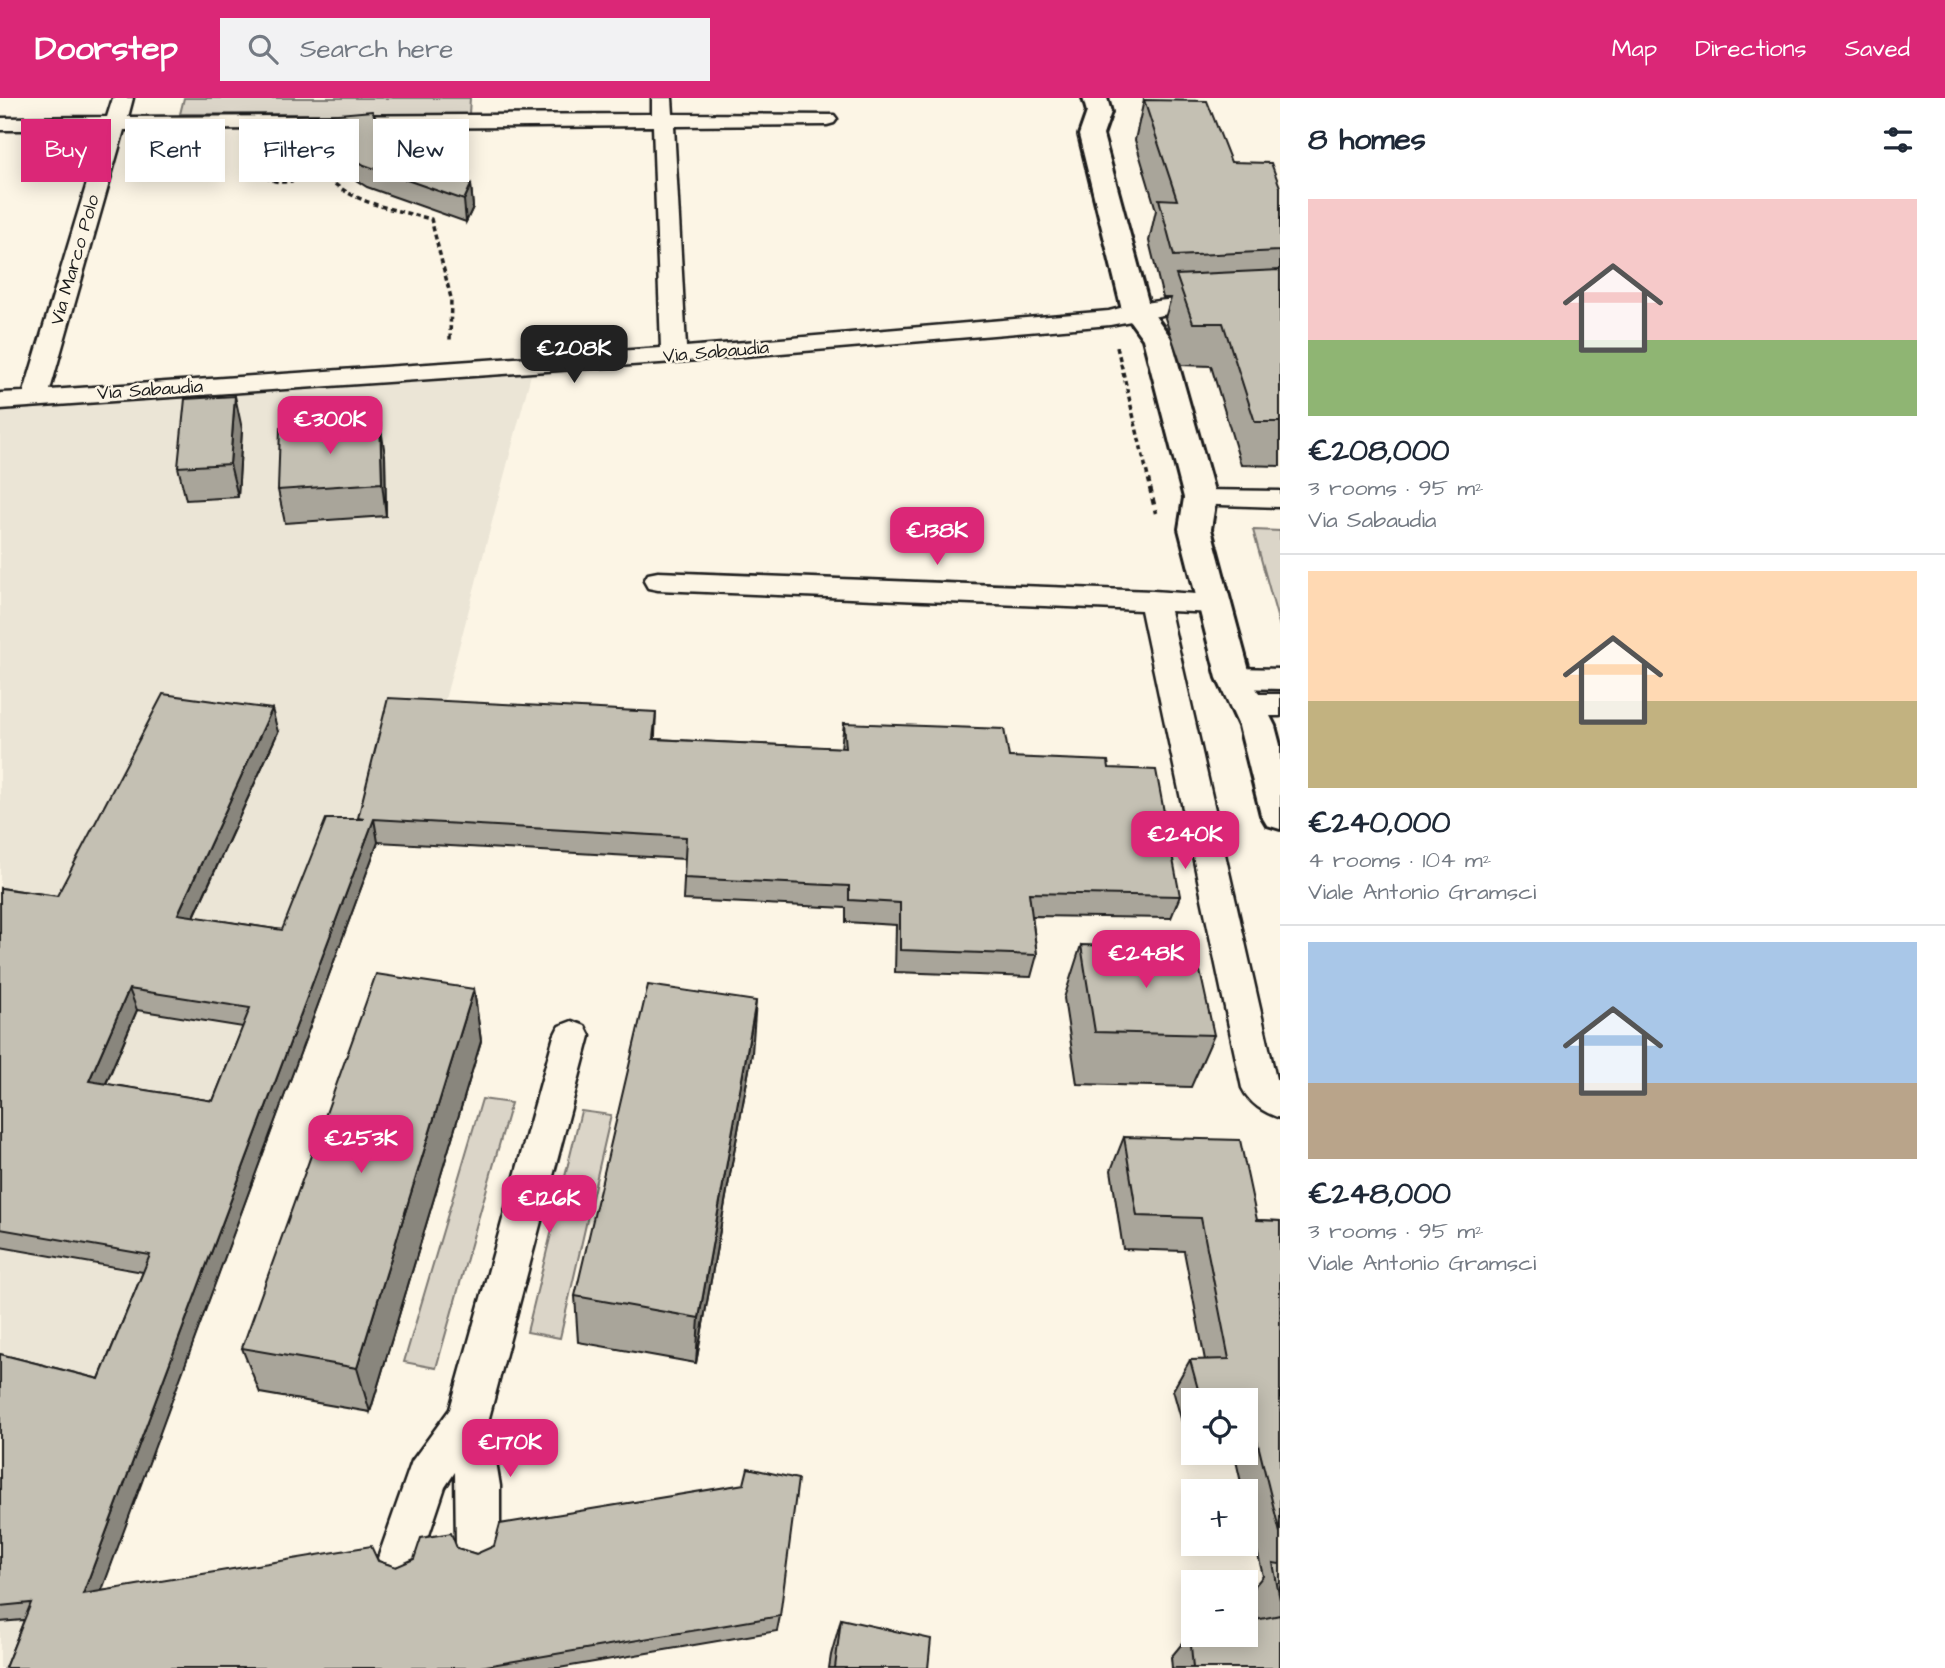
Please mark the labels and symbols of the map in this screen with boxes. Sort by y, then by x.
street label: Via Marco Polo [43,191,107,328]
pin: €208K [525,326,623,385]
street label: Via Sabaudia [662,334,770,370]
street label: Via Sabaudia [96,373,204,407]
pin: €300K [281,396,379,456]
pin: €138K [888,508,986,567]
pin: €240K [1136,812,1234,871]
pin: €248K [1097,930,1195,990]
pin: €253K [312,1116,410,1175]
pin: €126K [500,1176,598,1235]
pin: €170K [461,1420,559,1479]

